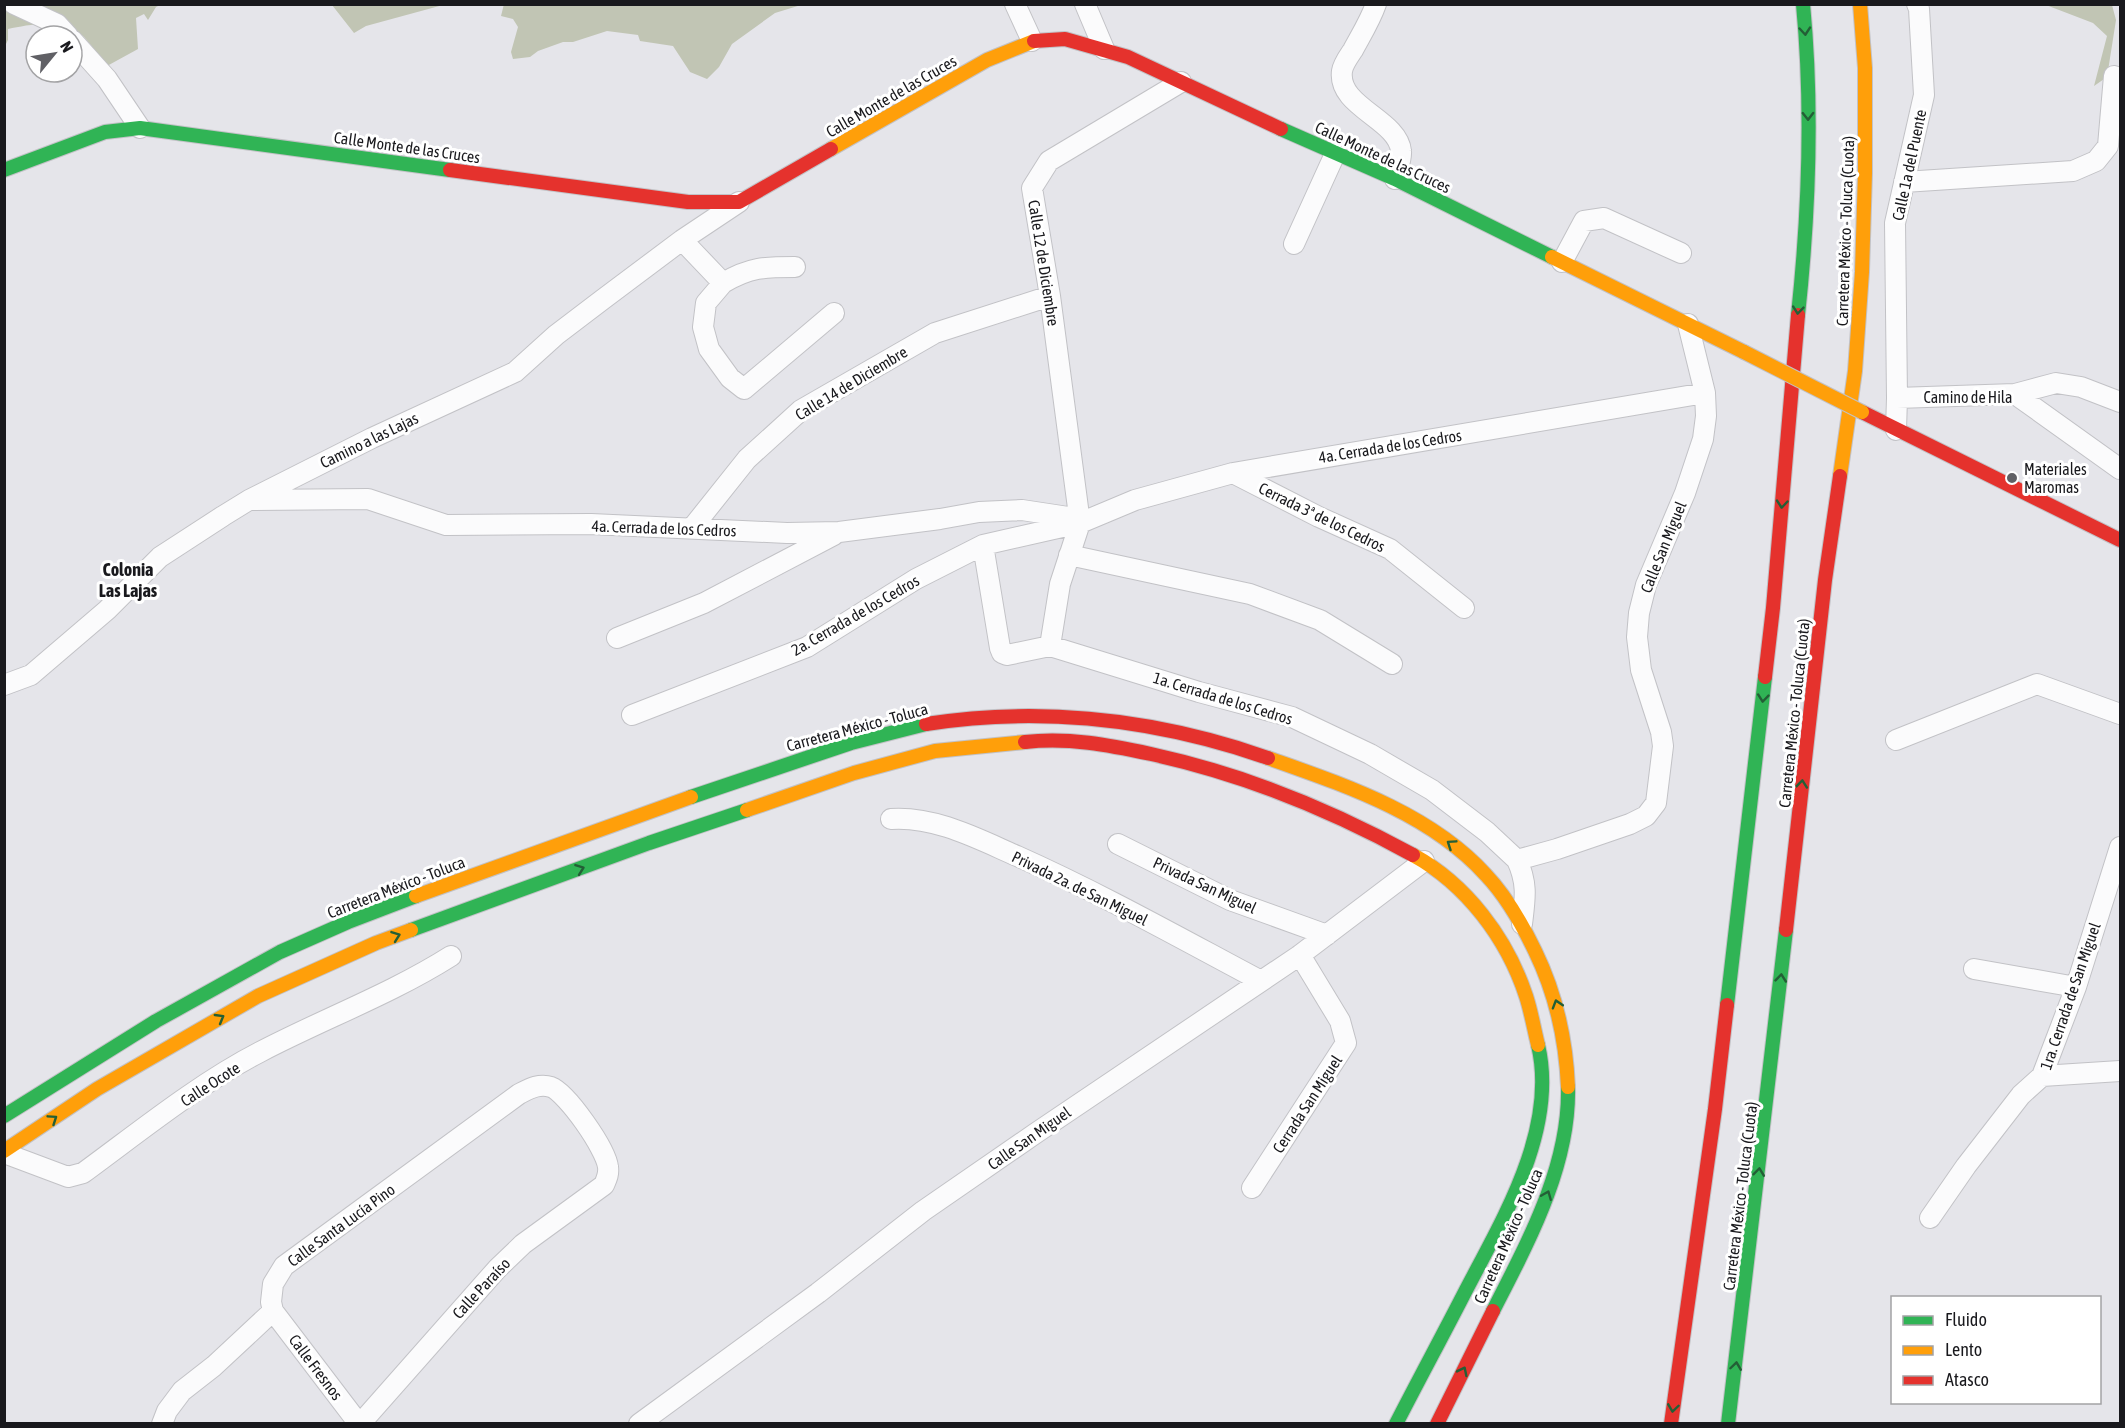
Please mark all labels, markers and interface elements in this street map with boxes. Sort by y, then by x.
north arrow [24,24,84,84]
one-way arrow [1798,26,1811,35]
text: N [57,38,77,55]
street label: Calle Monte de las Cruces [823,51,960,141]
street label: Calle 1a del Puente [1888,108,1930,222]
one-way arrow [1802,111,1814,120]
street label: Calle Monte de las Cruces [1312,118,1454,196]
street label: Calle Monte de las Cruces [333,128,482,166]
street label: Carretera México - Toluca (Cuota) [1833,136,1858,326]
street label: Calle 12 de Diciembre [1025,199,1063,327]
one-way arrow [1792,306,1805,315]
street label: Calle 14 de Diciembre [792,343,910,423]
street label: Camino de Hila [1923,388,2013,406]
street label: Camino a las Lajas [317,408,422,472]
street label: 4a. Cerrada de los Cedros [1317,426,1463,466]
place label: Materiales Maromas [2024,460,2087,496]
marker: Materiales Maromas [2005,471,2019,485]
street label: Cerrada 3ª de los Cedros [1256,479,1388,556]
street label: Calle San Miguel [1636,498,1691,596]
one-way arrow [1775,500,1788,509]
street label: 4a. Cerrada de los Cedros [591,516,737,540]
district label: Colonia Las Lajas [99,559,158,601]
street label: 2a. Cerrada de los Cedros [788,571,922,659]
street label: Carretera México - Toluca (Cuota) [1775,617,1814,809]
street label: 1a. Cerrada de los Cedros [1151,668,1295,728]
one-way arrow [1757,694,1770,703]
street label: Carretera México - Toluca [784,699,930,755]
one-way arrow [1795,780,1808,789]
one-way arrow [1447,840,1457,852]
street label: Privada 2a. de San Miguel [1009,847,1152,930]
street label: Carretera México - Toluca [325,852,467,922]
street label: Privada San Miguel [1150,853,1260,918]
one-way arrow [574,863,584,876]
street label: 1ra. Cerrada de San Miguel [2036,919,2105,1072]
one-way arrow [391,930,401,943]
one-way arrow [1774,974,1787,983]
one-way arrow [1552,999,1564,1010]
one-way arrow [214,1013,224,1025]
street label: Cerrada San Miguel [1269,1051,1347,1157]
street label: Calle Ocote [177,1058,243,1110]
street label: Carretera México - Toluca (Cuota) [1719,1100,1762,1292]
street label: Calle San Miguel [984,1102,1075,1174]
one-way arrow [46,1115,57,1126]
street label: Carretera México - Toluca [1470,1166,1546,1306]
one-way arrow [1752,1167,1765,1176]
street label: Calle Santa Lucía Pino [284,1180,398,1270]
one-way arrow [1539,1190,1552,1201]
street label: Calle Paraíso [448,1254,514,1322]
legend [1891,1296,2101,1404]
text: Fluido [1945,1309,1987,1330]
street label: Calle Fresnos [286,1331,347,1403]
text: Lento [1945,1339,1982,1360]
one-way arrow [1730,1361,1742,1370]
one-way arrow [1455,1367,1467,1378]
text: Atasco [1945,1369,1989,1390]
one-way arrow [1668,1403,1680,1412]

